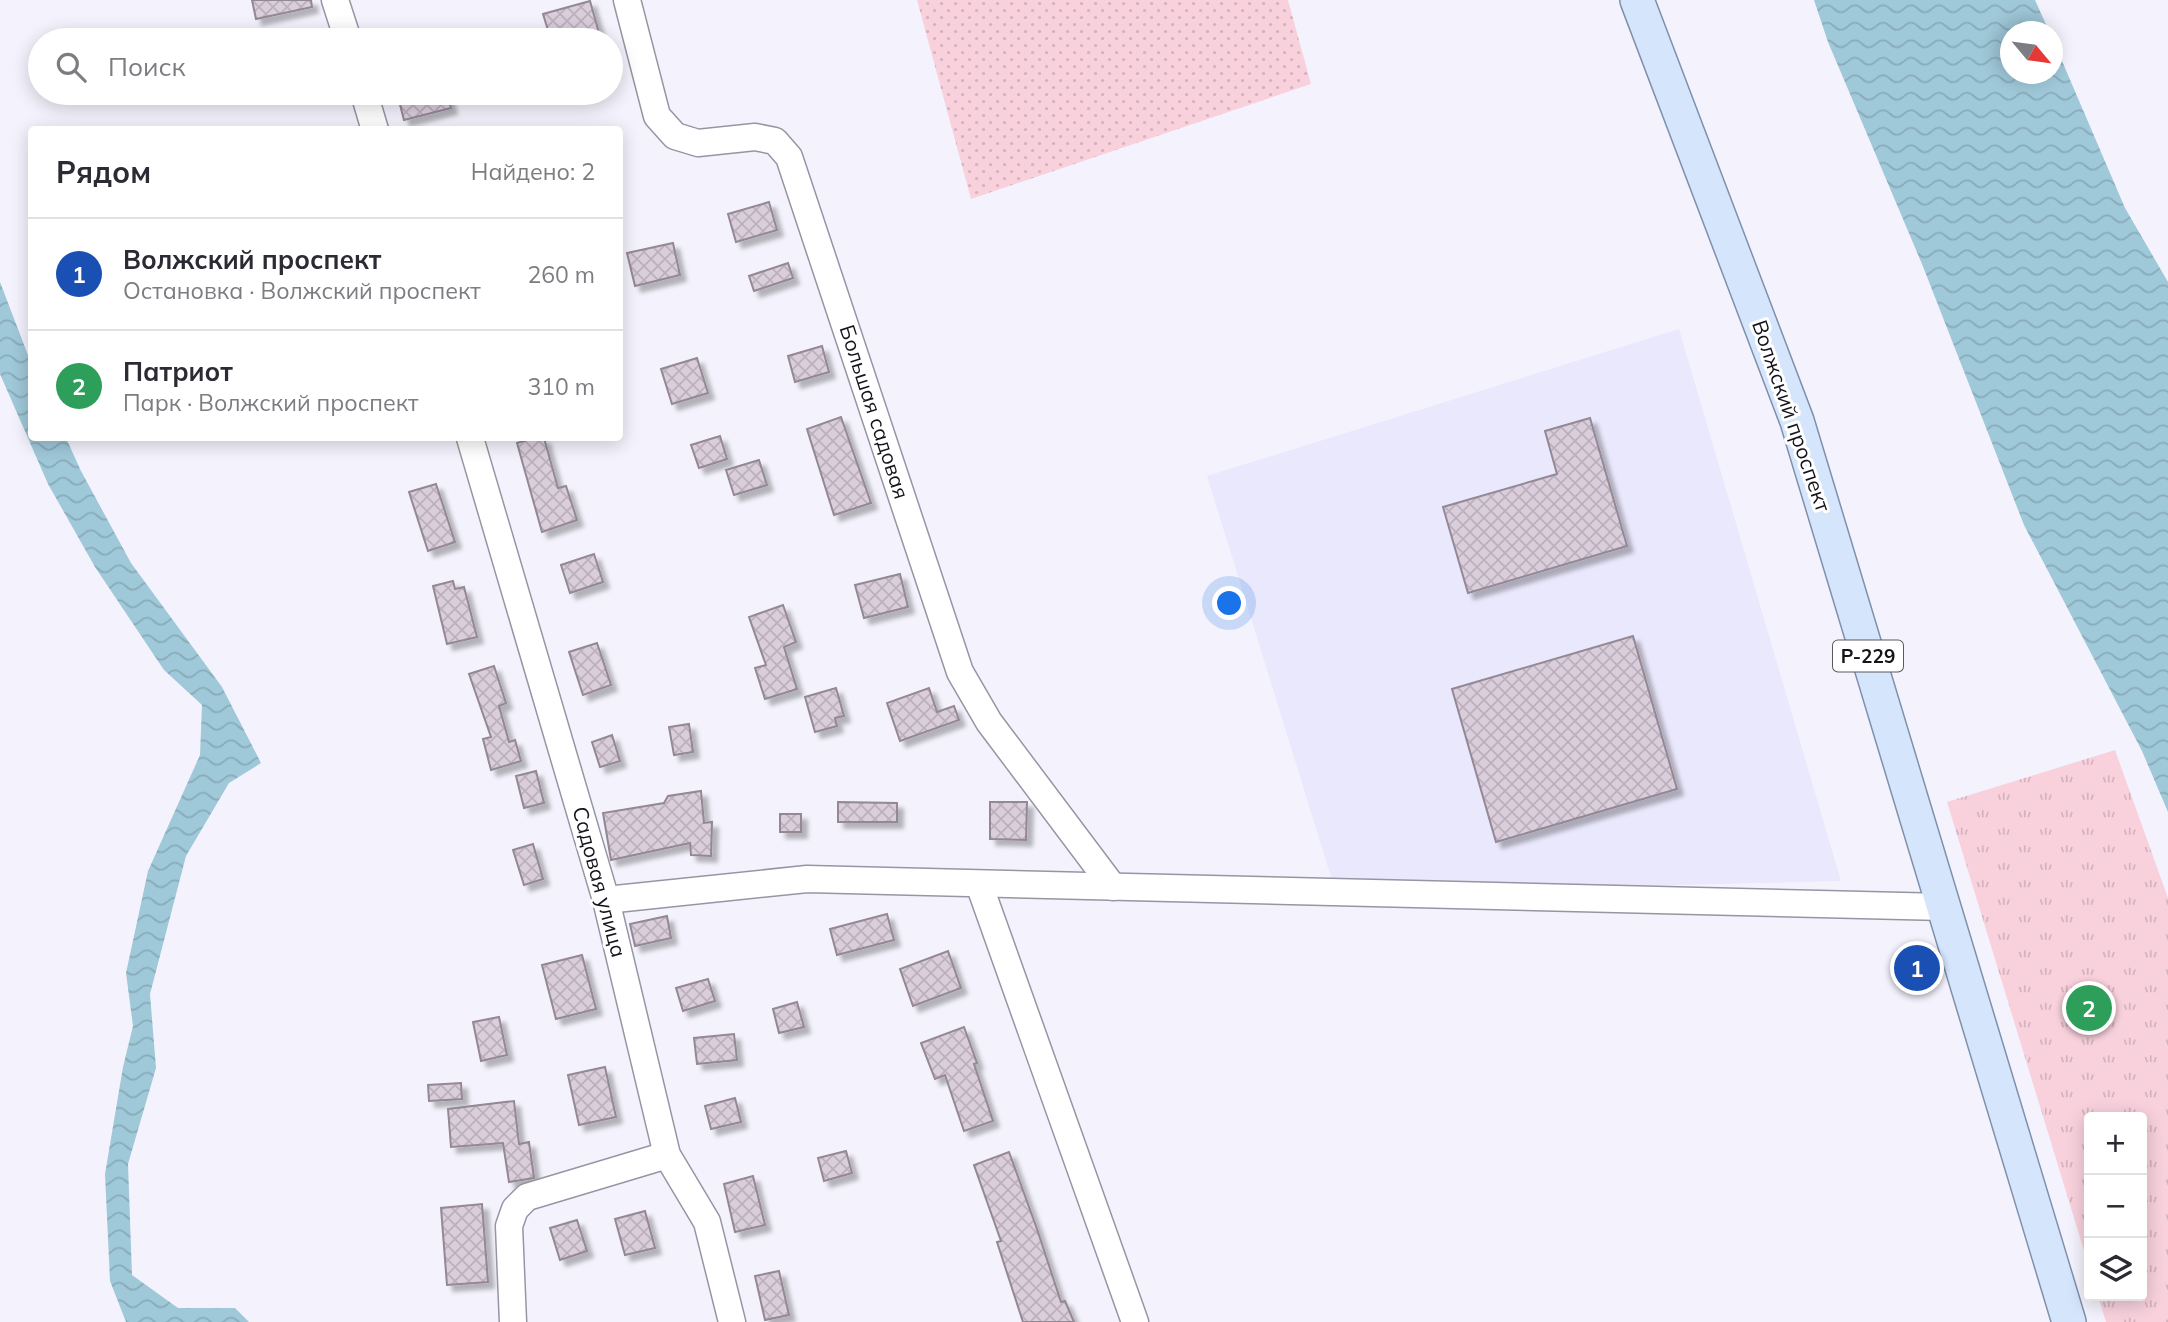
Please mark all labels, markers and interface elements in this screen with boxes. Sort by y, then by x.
north arrow [2000,21,2063,84]
search box [28,28,623,105]
icon: search [52,48,90,86]
text: Поиск [108,50,186,83]
text: Рядом [56,153,151,191]
text: Найдено: 2 [471,157,595,186]
text: Волжский проспект [123,243,381,276]
text: 1 [72,260,86,289]
text: 260 m [527,260,595,289]
text: Остановка · Волжский проспект [123,276,481,305]
street label: Волжский проспект [1747,316,1837,515]
street label: Большая садовая [835,321,915,502]
text: Патриот [123,355,233,388]
text: 2 [72,372,86,401]
text: 310 m [527,372,595,401]
text: Парк · Волжский проспект [123,388,419,417]
your location [1212,586,1246,620]
road number: Р-229 [1833,640,1903,671]
street label: Садовая улица [567,804,633,960]
pin: 1 [1894,942,1940,994]
pin: 2 [2066,982,2112,1034]
map controls [2084,1112,2147,1301]
button: + [2084,1112,2147,1175]
button: − [2084,1175,2147,1238]
button: layers [2084,1238,2147,1301]

